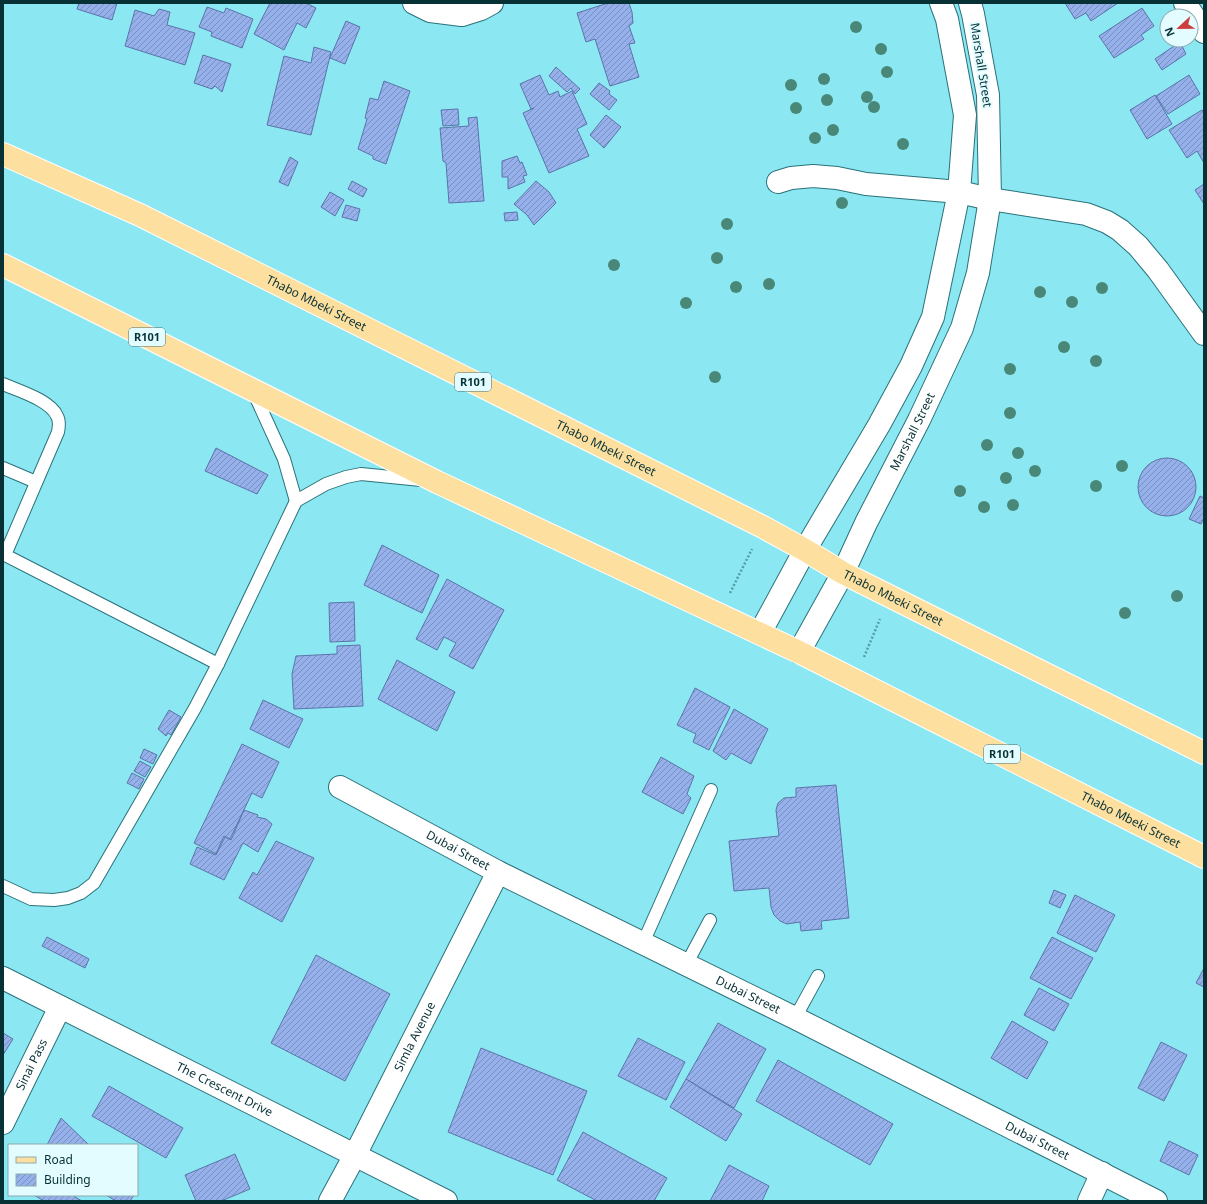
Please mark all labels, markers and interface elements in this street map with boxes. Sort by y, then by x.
north arrow [1159,8,1199,48]
street label: Marshall Street [966,21,997,109]
text: N [1161,25,1178,39]
street label: Thabo Mbeki Street [263,271,370,335]
road number: R101 [129,328,165,346]
road number: R101 [455,373,491,391]
street label: Marshall Street [885,389,939,473]
street label: Thabo Mbeki Street [553,416,660,480]
street label: Thabo Mbeki Street [840,565,947,630]
road number: R101 [984,745,1020,763]
street label: Thabo Mbeki Street [1078,787,1184,852]
street label: Dubai Street [423,826,494,874]
street label: Dubai Street [713,971,784,1018]
street label: Simla Avenue [390,998,439,1074]
street label: Sinai Pass [11,1036,51,1093]
street label: The Crescent Drive [174,1058,276,1121]
street label: Dubai Street [1002,1117,1073,1164]
legend [8,1144,138,1196]
text: Road [44,1151,73,1168]
text: Building [44,1171,91,1188]

